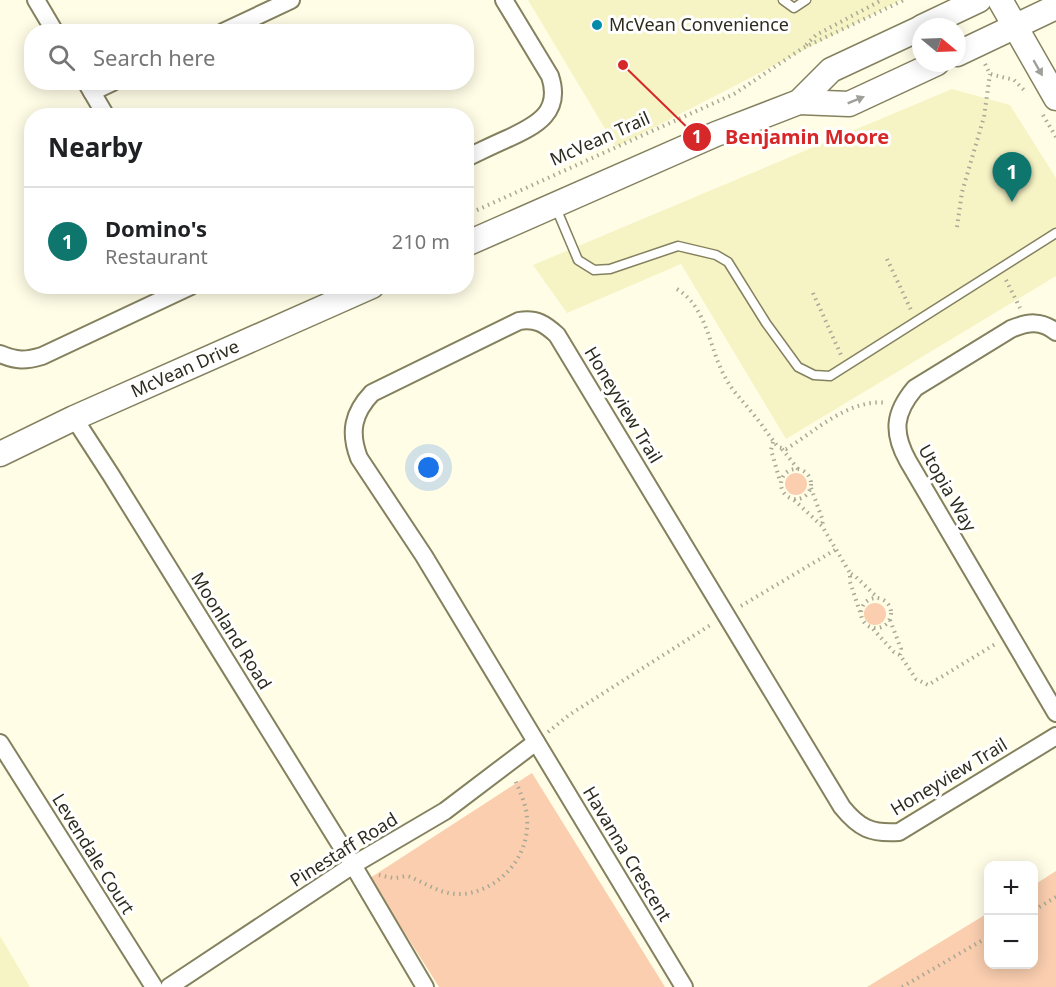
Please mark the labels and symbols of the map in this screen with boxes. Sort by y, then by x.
place label: McVean Convenience [609,12,789,36]
marker: McVean Convenience [590,18,604,32]
north arrow [912,18,966,72]
one-way arrow [1033,60,1043,77]
one-way arrow [848,95,866,105]
street label: McVean Trail [546,105,653,171]
callout: Benjamin Moore [682,118,901,156]
text: Benjamin Moore [725,123,889,150]
text: 1 [692,124,702,148]
pin: 1 [992,152,1032,202]
street label: McVean Drive [127,334,242,403]
street label: Honeyview Trail [579,342,668,467]
street label: Utopia Way [913,440,983,536]
your location [414,453,443,482]
street label: Moonland Road [186,567,278,694]
street label: Honeyview Trail [886,732,1011,821]
street label: Havanna Crescent [578,782,678,926]
street label: Levendale Court [47,789,141,919]
street label: Pinestaff Road [285,807,402,892]

